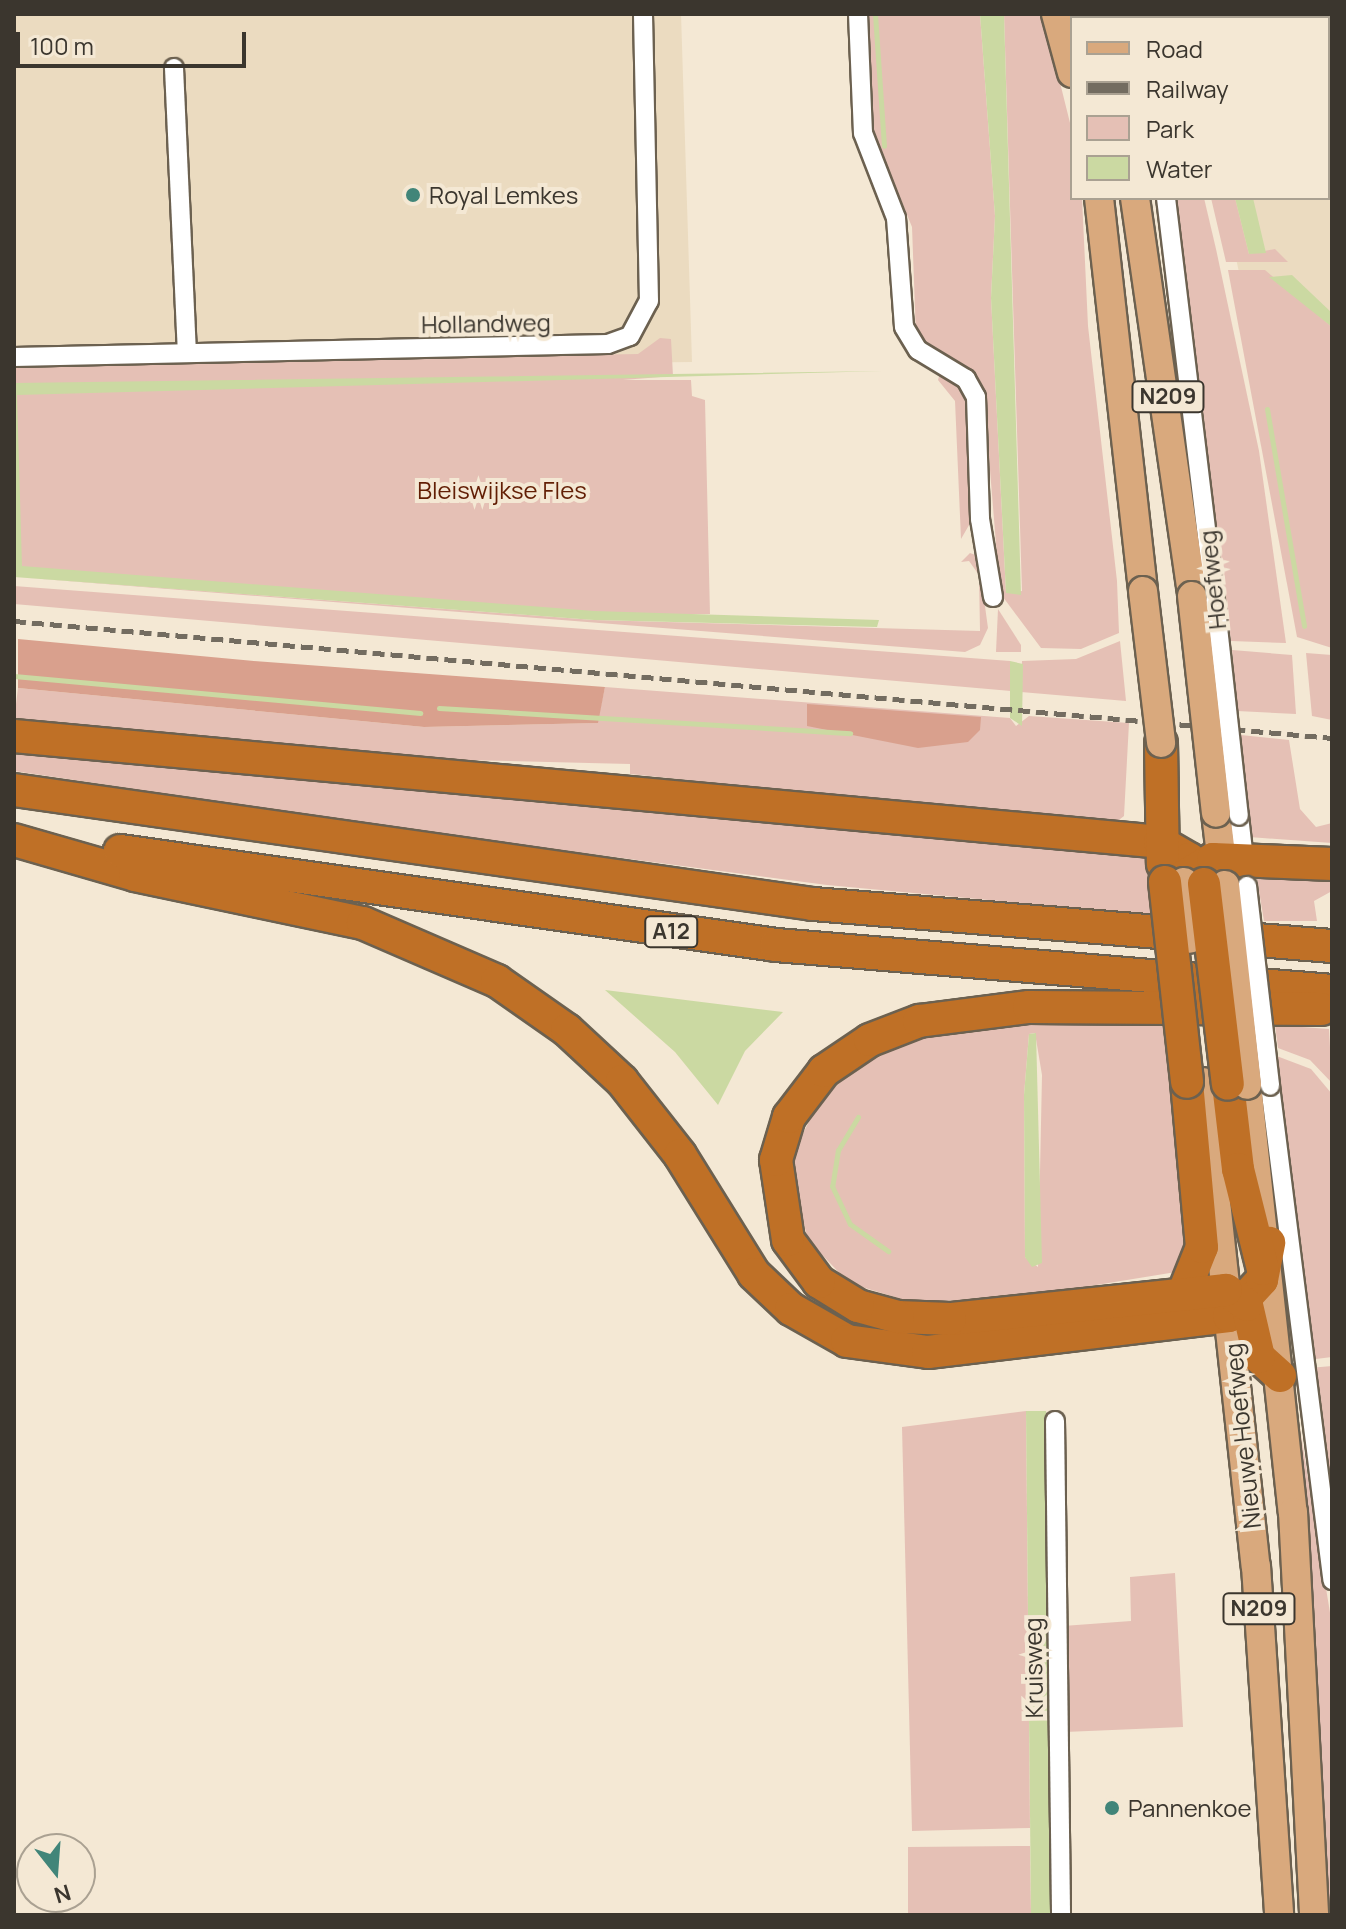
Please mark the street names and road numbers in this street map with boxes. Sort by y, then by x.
street label: Hollandweg [421,307,551,339]
road number: N209 [1130,379,1206,415]
street label: Hoefweg [1192,529,1232,631]
road number: A12 [643,914,699,950]
street label: Nieuwe Hoefweg [1218,1342,1266,1530]
road number: N209 [1221,1591,1297,1627]
street label: Kruisweg [1018,1617,1048,1719]

